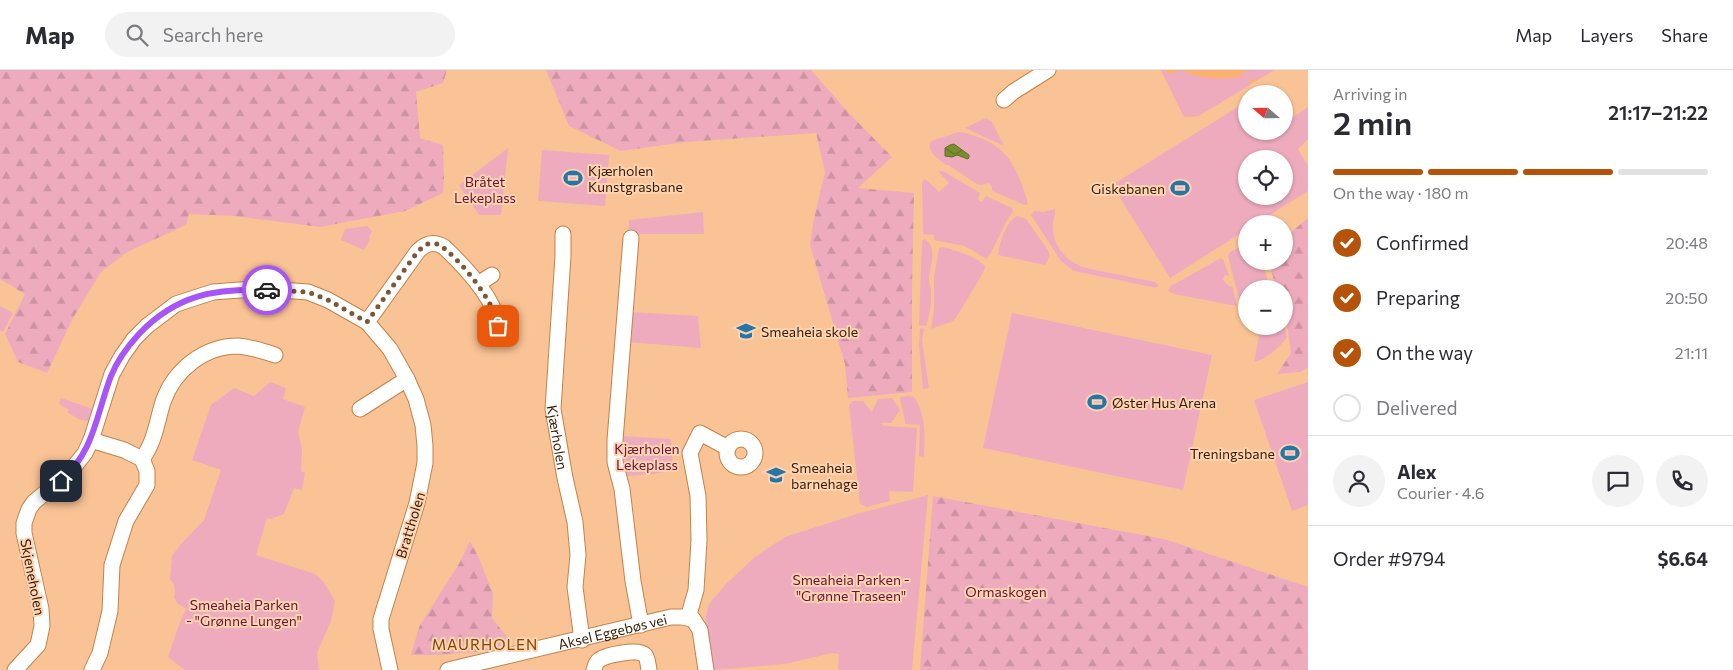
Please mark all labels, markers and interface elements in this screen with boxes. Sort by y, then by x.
search box [105,12,455,57]
text: Map [25,20,75,49]
icon: search [123,21,151,49]
text: Search here [163,23,263,46]
text: Map [1515,24,1552,46]
text: Layers [1580,24,1633,46]
text: Share [1661,24,1708,46]
text: Arriving in [1333,84,1407,103]
north arrow [1238,85,1292,140]
map controls [1238,85,1293,335]
text: 21:17–21:22 [1608,101,1708,124]
text: 2 min [1333,102,1412,142]
button: locate [1238,150,1293,205]
place label: Kjærholen Kunstgrasbane [588,162,683,195]
sports icon: Kjærholen Kunstgrasbane [562,167,584,189]
park label: Bråtet Lekeplass [454,173,516,206]
sports icon: Giskebanen [1169,177,1191,199]
place label: Giskebanen [1091,180,1165,197]
text: On the way · 180 m [1333,183,1469,202]
button: + [1238,215,1293,270]
icon: check [1333,229,1361,257]
text: Confirmed [1376,231,1469,254]
text: 20:48 [1666,233,1708,252]
courier [242,265,292,315]
icon: car [253,276,281,304]
button: − [1238,280,1293,335]
icon: check [1333,284,1361,312]
text: Preparing [1376,286,1460,309]
text: 20:50 [1665,288,1708,307]
pin [477,305,519,347]
icon: bag [484,312,512,340]
school or university icon: Smeaheia skole [735,320,757,342]
place label: Smeaheia skole [761,323,858,340]
icon: check [1333,339,1361,367]
text: On the way [1376,341,1473,364]
text: 21:11 [1675,343,1708,362]
sports icon: Øster Hus Arena [1086,391,1108,413]
place label: Øster Hus Arena [1112,394,1216,411]
text: Delivered [1376,396,1457,419]
street label: Kjærholen [544,404,572,471]
park label: Kjærholen Lekeplass [614,440,680,473]
sports icon: Treningsbane [1279,442,1301,464]
place label: Treningsbane [1190,445,1275,462]
button: person [1333,455,1385,507]
button: chat [1592,455,1644,507]
button: phone [1656,455,1708,507]
place label: Smeaheia barnehage [791,459,858,492]
pin [40,460,82,502]
text: Alex [1397,460,1437,483]
school or university icon: Smeaheia barnehage [765,464,787,486]
icon: home [47,467,75,495]
text: Courier · 4.6 [1397,483,1484,502]
street label: Brattholen [392,490,428,560]
street label: Skjeneholen [17,537,49,617]
text: Order #9794 [1333,547,1445,570]
text: $6.64 [1657,547,1708,570]
park label: Smeaheia Parken - "Grønne Traseen" [792,571,910,604]
park label: Ormaskogen [965,583,1047,600]
park label: Smeaheia Parken - "Grønne Lungen" [186,596,302,629]
street label: Aksel Eggebøs vei [556,610,669,652]
district label: MAURHOLEN [432,635,538,653]

